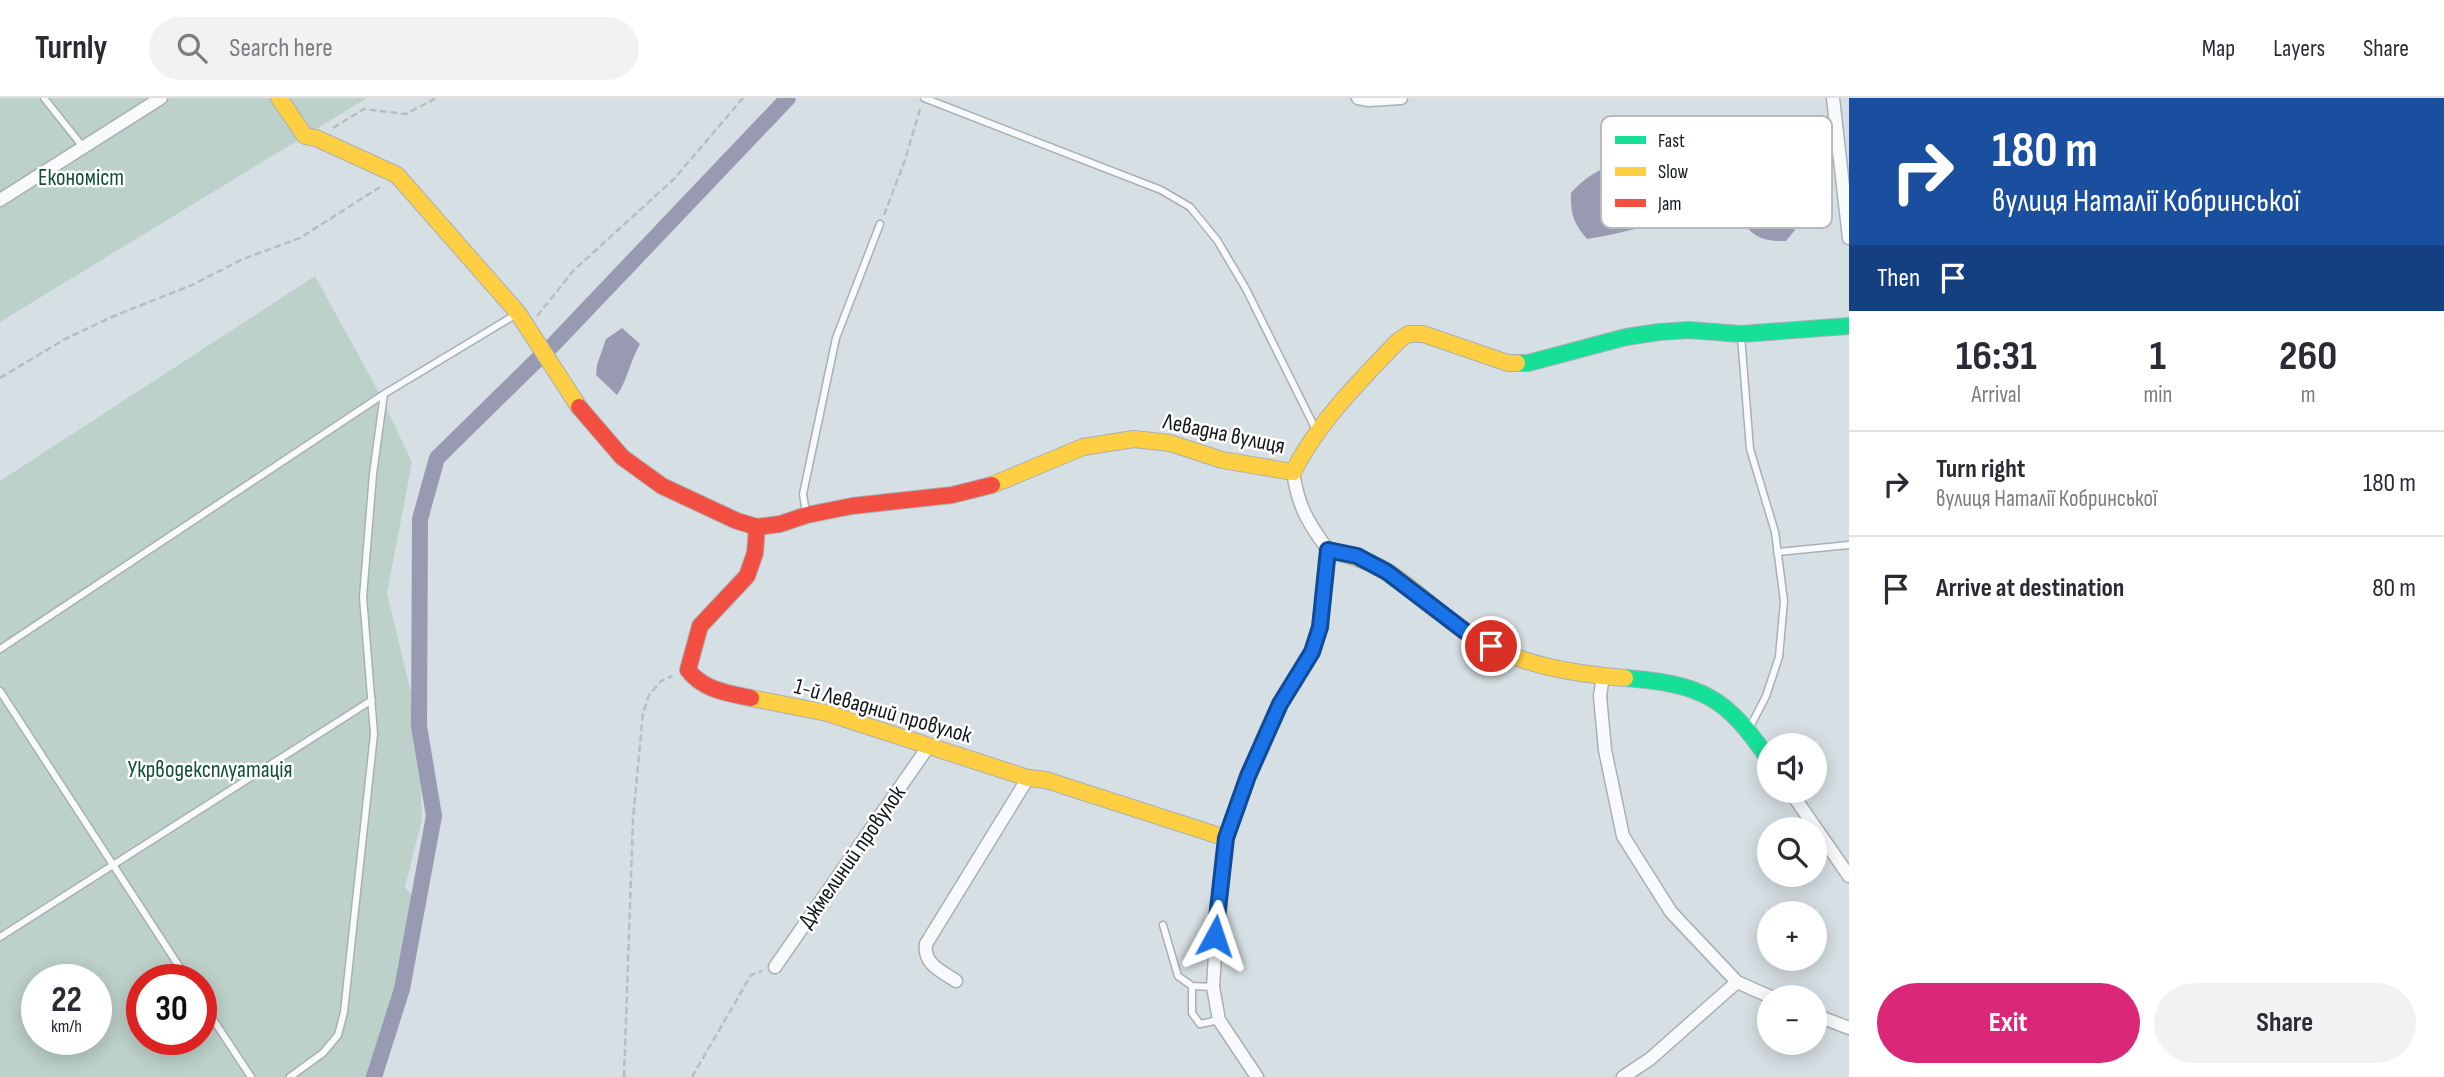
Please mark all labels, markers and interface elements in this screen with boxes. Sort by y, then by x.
search box [149,17,639,80]
text: Turnly [35,28,107,68]
icon: search [173,29,211,67]
text: Search here [229,33,333,64]
text: Map [2202,34,2235,63]
text: Layers [2273,34,2325,63]
text: Share [2363,34,2409,63]
legend [1601,116,1832,228]
text: 180 m [1992,122,2098,181]
icon: right [1877,126,1968,217]
text: Fast [1658,130,1685,153]
text: Slow [1658,161,1688,184]
park label: Економіст [38,164,124,192]
text: вулиця Наталії Кобринської [1992,182,2300,221]
text: Jam [1657,193,1681,216]
icon: arrive [1934,259,1972,297]
text: Then [1877,263,1920,294]
text: 16:31 [1956,331,2037,382]
text: 1 [2150,331,2166,382]
text: 260 [2279,331,2337,382]
text: Arrival [1971,381,2021,409]
text: min [2143,381,2172,409]
text: m [2301,381,2316,409]
street label: Левадна вулиця [1159,407,1288,461]
text: Turn right [1936,454,2025,485]
icon: right [1877,465,1915,503]
text: 180 m [2363,468,2416,499]
text: вулиця Наталії Кобринської [1936,485,2157,513]
icon: arrive [1877,570,1915,608]
text: Arrive at destination [1936,573,2124,604]
text: 80 m [2372,573,2416,604]
pin [1461,616,1521,676]
icon: arrive [1472,627,1510,665]
street label: 1-й Левадний провулок [791,672,975,750]
map controls [1757,733,1827,1055]
button: sound [1757,733,1827,803]
park label: Укрводексплуатація [127,756,293,784]
street label: Джмелиний провулок [792,780,912,934]
button: search [1757,817,1827,887]
position arrow [1178,899,1252,973]
button: + [1757,901,1827,971]
speed limit sign: 30 [126,964,217,1055]
text: 22 [51,979,82,1022]
button: Exit [1877,983,2140,1063]
button: Share [2154,983,2416,1063]
button: − [1757,985,1827,1055]
text: km/h [51,1016,82,1037]

